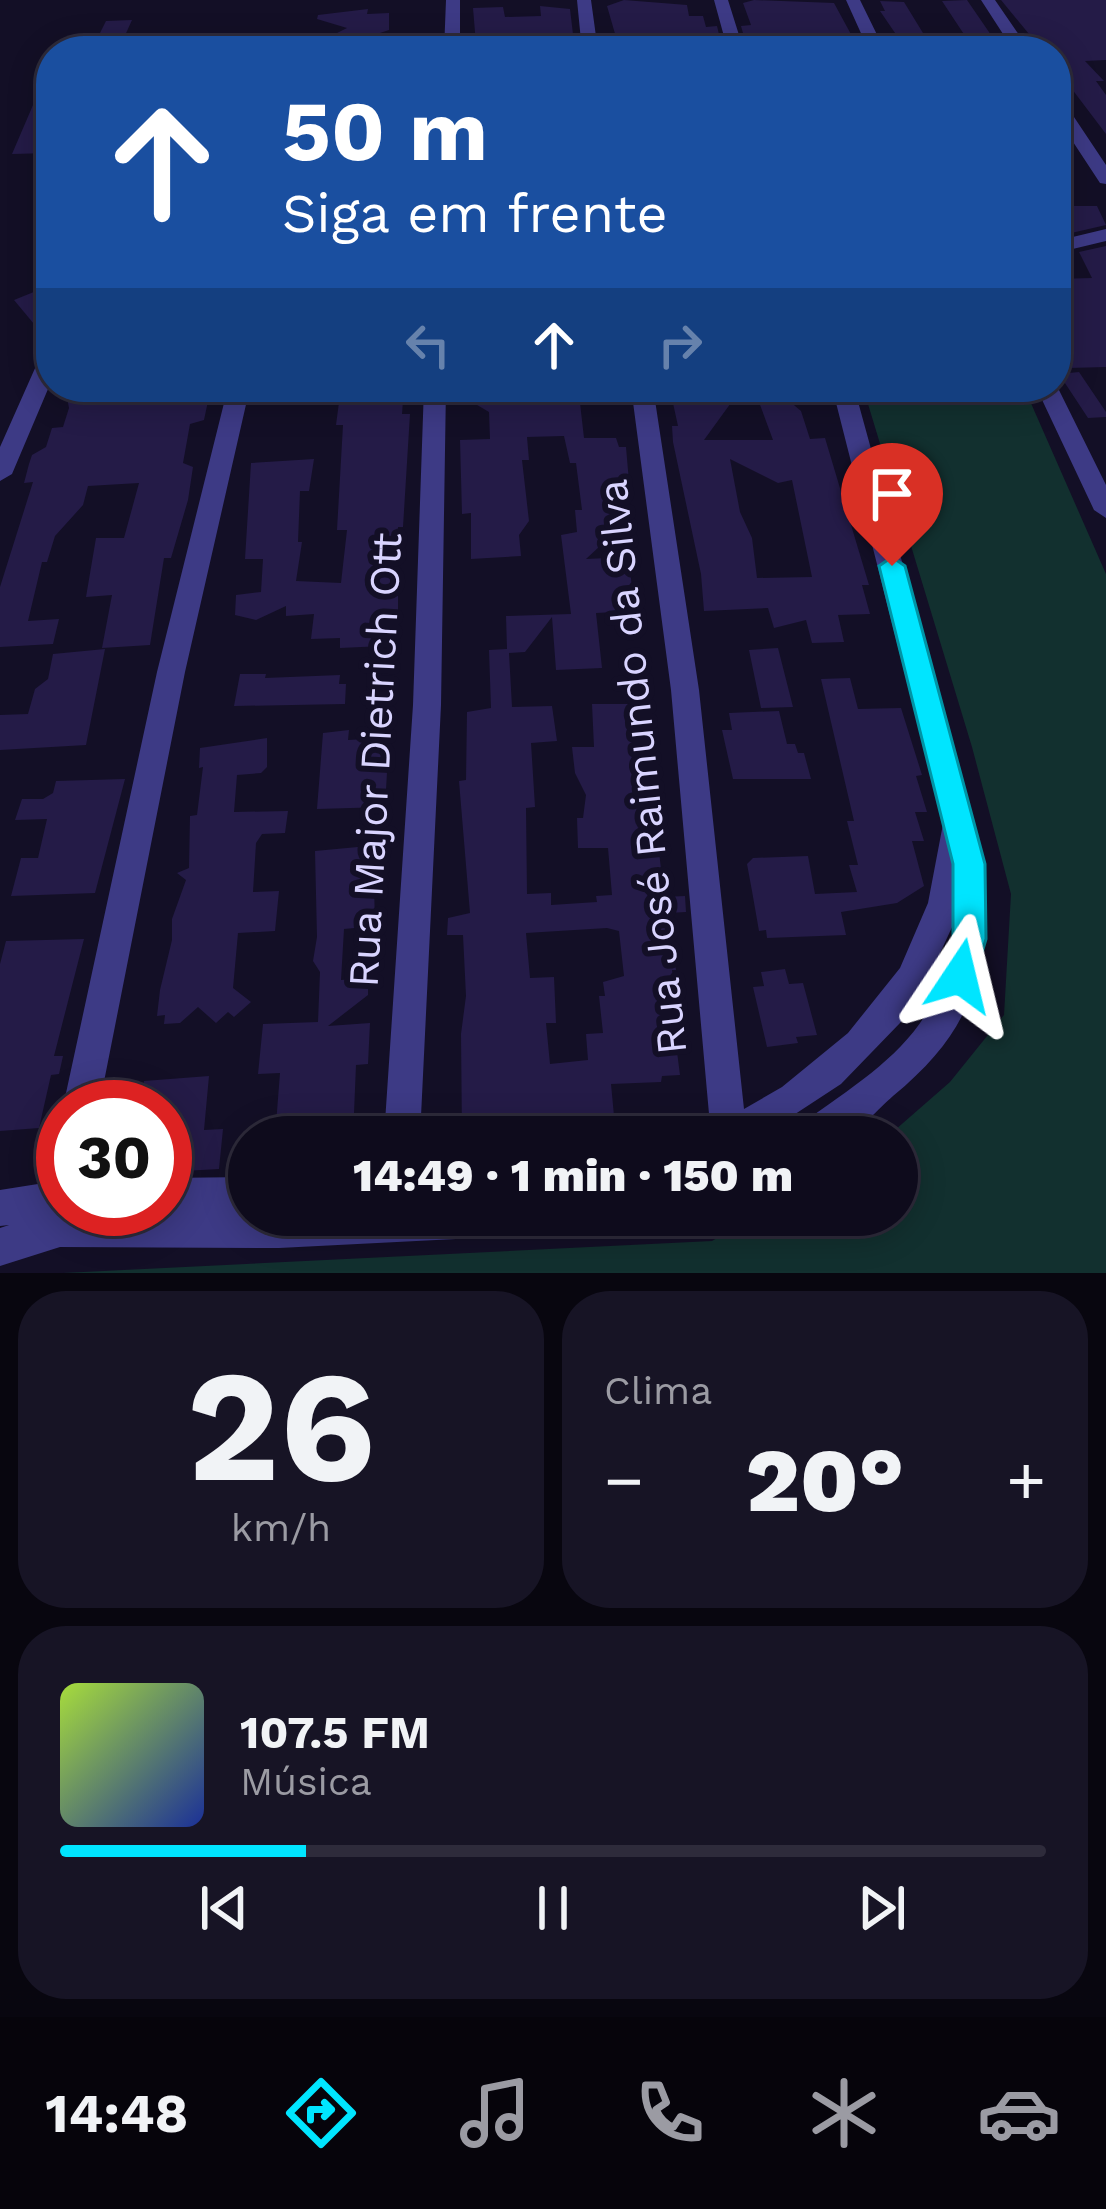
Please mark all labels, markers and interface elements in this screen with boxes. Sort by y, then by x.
text: 50 m [282,82,488,180]
icon: ahead [84,84,240,240]
text: Siga em frente [282,182,668,245]
icon: left [395,312,461,378]
icon: ahead [521,312,587,378]
icon: right [647,312,713,378]
pin [841,443,943,566]
icon: arrive [859,461,925,527]
street label: Rua José Raimundo da Silva [587,477,697,1057]
street label: Rua Major Dietrich Ott [339,531,411,989]
position arrow [897,913,1023,1039]
speed limit sign: 30 [36,1080,192,1236]
text: 14:49 · 1 min · 150 m [353,1149,793,1202]
text: 26 [186,1335,376,1518]
text: Clima [604,1368,712,1413]
text: 20° [746,1427,904,1533]
text: − [604,1442,644,1519]
text: + [1006,1442,1046,1519]
text: km/h [231,1505,331,1550]
text: 107.5 FM [240,1706,430,1759]
text: Música [240,1759,372,1804]
icon: previous [191,1875,257,1941]
icon: pause [520,1875,586,1941]
icon: next [849,1875,915,1941]
icon: directions [279,2071,363,2155]
icon: music [453,2071,537,2155]
icon: phone [628,2071,712,2155]
icon: climate [802,2071,886,2155]
icon: car [977,2071,1061,2155]
text: 14:48 [45,2082,188,2145]

